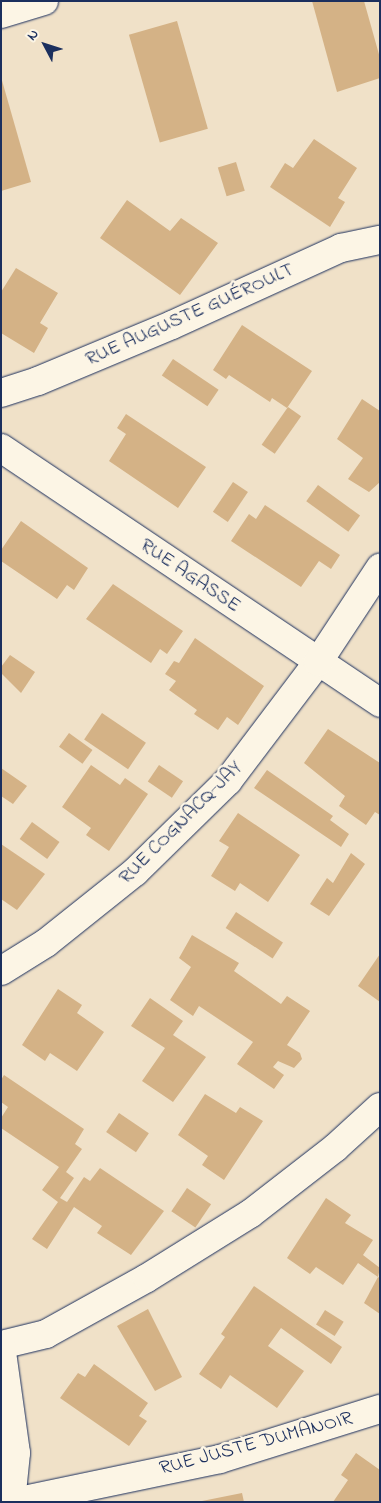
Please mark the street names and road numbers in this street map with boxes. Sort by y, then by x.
street label: RUE AUGUSTE GUÉROULT [82,258,298,372]
street label: RUE AGASSE [135,534,245,618]
street label: RUE COGNACQ-JAY [114,756,248,890]
street label: RUE JUSTE DUMANOIR [157,1407,355,1481]

